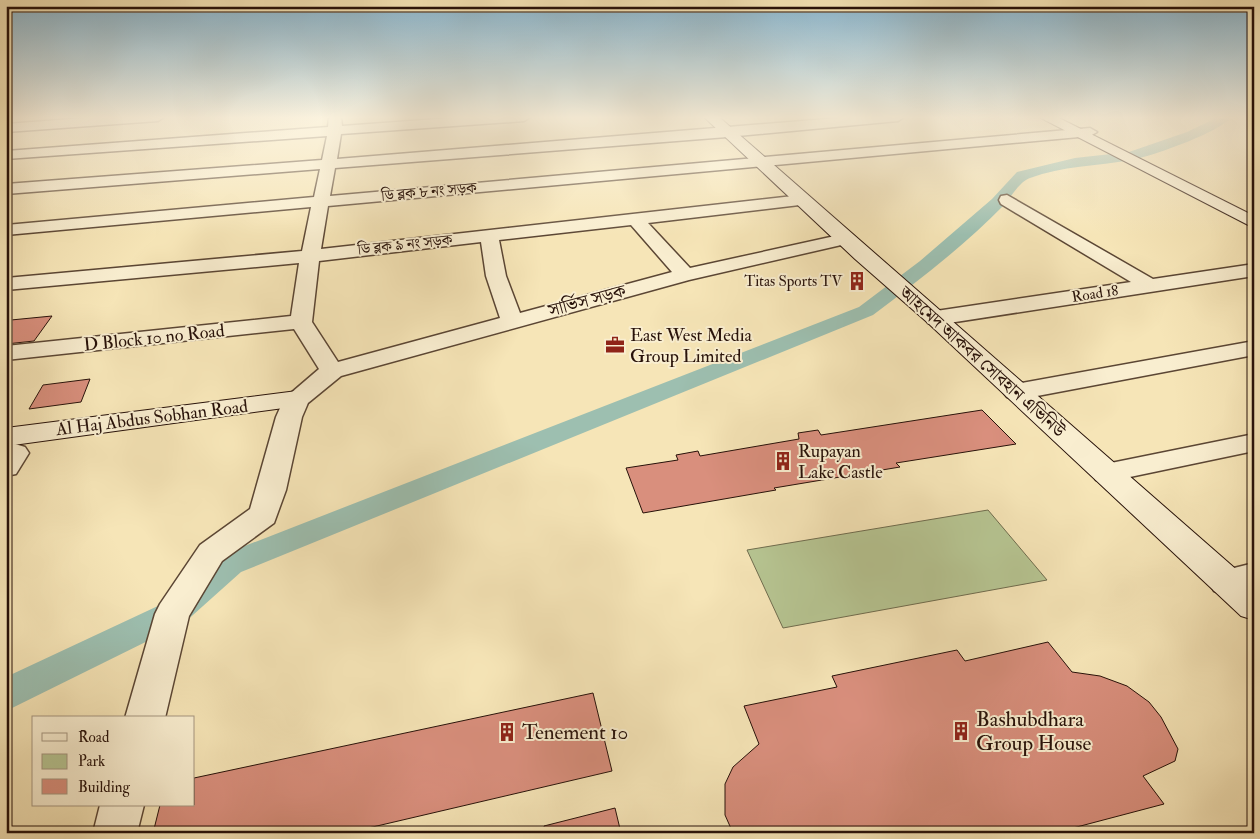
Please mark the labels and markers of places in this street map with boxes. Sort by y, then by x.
building icon: Titas Sports TV [846,270,868,292]
place label: Titas Sports TV [744,272,843,292]
place label: East West Media Group Limited [630,324,752,368]
office icon: East West Media Group Limited [604,334,626,356]
place label: Rupayan Lake Castle [798,440,883,484]
building icon: Rupayan Lake Castle [772,450,794,472]
place label: Bashubdhara Group House [976,706,1092,757]
place label: Tenement 10 [522,719,628,746]
building icon: Bashubdhara Group House [950,720,972,742]
building icon: Tenement 10 [496,721,518,743]

